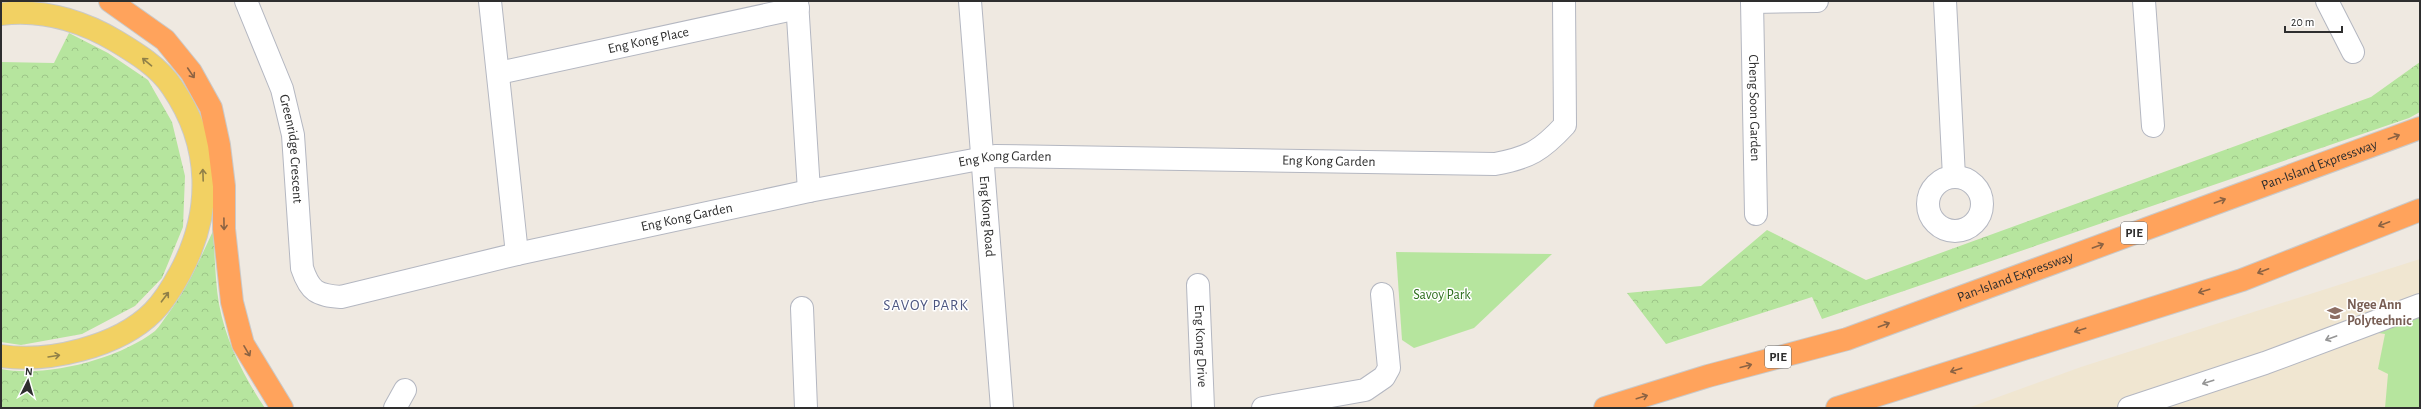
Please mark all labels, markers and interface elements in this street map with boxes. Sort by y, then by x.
scale bar [2285,8,2342,34]
text: 20 m [2291,16,2314,28]
street label: Eng Kong Place [607,25,690,56]
street label: Cheng Soon Garden [1746,54,1762,162]
one-way arrow [142,58,153,67]
one-way arrow [187,67,195,78]
street label: Greenridge Crescent [277,93,305,205]
one-way arrow [2388,133,2400,141]
street label: Pan-Island Expressway [2259,137,2379,193]
street label: Eng Kong Garden [957,149,1052,170]
street label: Eng Kong Garden [1282,154,1376,169]
one-way arrow [200,169,207,182]
street label: Eng Kong Road [977,175,997,257]
one-way arrow [2213,197,2225,205]
street label: Eng Kong Garden [640,201,734,234]
one-way arrow [220,217,228,230]
one-way arrow [2378,221,2390,229]
road number: PIE [2121,222,2147,244]
one-way arrow [2091,242,2103,250]
street label: Pan-Island Expressway [1955,249,2075,305]
one-way arrow [2257,268,2269,276]
park label: Savoy Park [1413,288,1471,302]
one-way arrow [2198,288,2211,295]
one-way arrow [161,291,170,302]
district label: SAVOY PARK [883,298,969,313]
place label: Ngee Ann Polytechnic [2347,298,2412,328]
street label: Eng Kong Drive [1192,304,1209,387]
school or university icon: Ngee Ann Polytechnic [2326,304,2344,322]
one-way arrow [1877,321,1890,328]
one-way arrow [2074,327,2087,334]
one-way arrow [2325,335,2337,343]
one-way arrow [243,345,251,357]
road number: PIE [1765,346,1791,368]
one-way arrow [47,352,60,360]
north arrow [8,361,48,401]
one-way arrow [1739,362,1752,369]
text: N [25,366,33,377]
one-way arrow [1950,367,1963,374]
one-way arrow [2202,379,2215,386]
one-way arrow [1636,393,1649,400]

